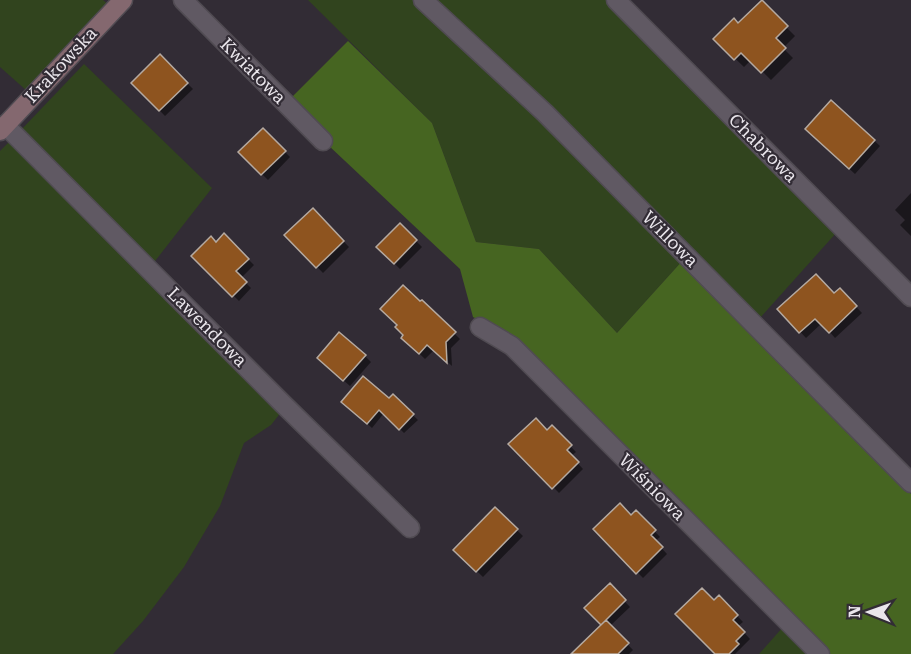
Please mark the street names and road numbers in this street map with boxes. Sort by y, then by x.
street label: Krakowska [20,22,101,107]
street label: Kwiatowa [216,33,291,108]
street label: Chabrowa [725,109,802,186]
street label: Willowa [638,206,703,271]
street label: Lawendowa [163,283,251,371]
street label: Wiśniowa [615,449,690,524]

